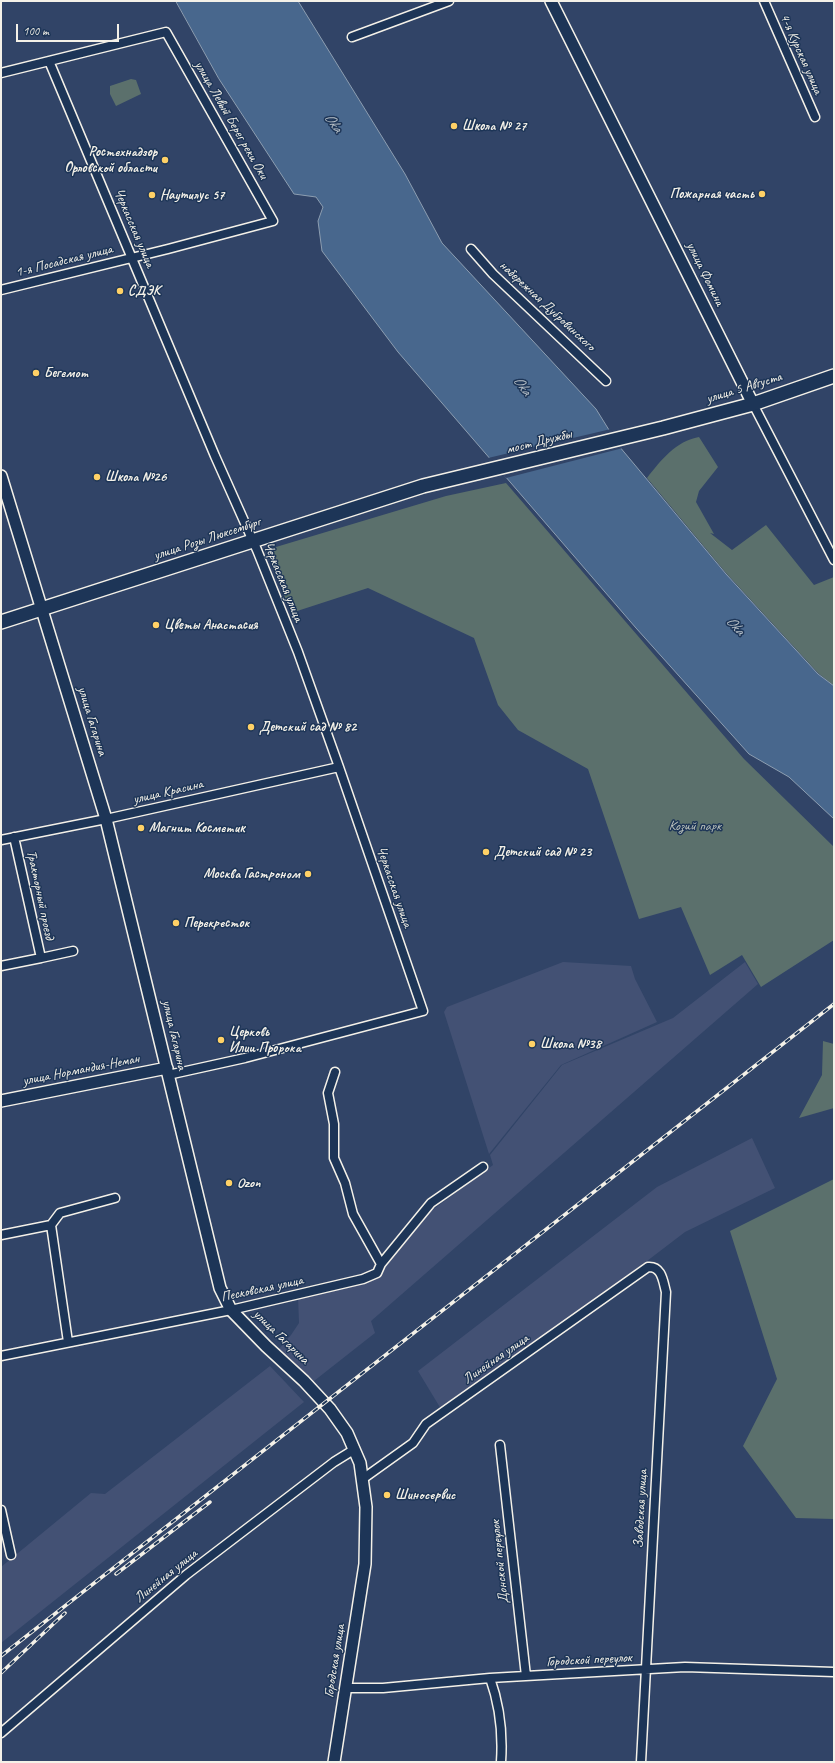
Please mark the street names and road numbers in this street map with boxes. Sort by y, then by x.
street label: 4-я Курская улица [776,11,826,97]
street label: улица Левый Берег реки Оки [190,58,272,182]
street label: Черкасская улица [110,186,158,270]
street label: улица Фомина [682,239,728,309]
street label: 1-я Посадская улица [14,241,114,281]
street label: набережная Дубровинского [495,257,599,355]
street label: улица 5 Августа [704,369,784,407]
street label: мост Дружбы [505,426,573,458]
street label: улица Розы Люксембург [151,514,263,564]
street label: Черкасская улица [259,540,307,624]
street label: улица Гагарина [74,684,110,758]
street label: улица Красина [131,776,205,808]
street label: Черкасская улица [372,844,416,930]
street label: Тракторный проезд [22,849,58,941]
street label: улица Гагарина [158,998,190,1072]
street label: улица Нормандия-Неман [21,1050,141,1090]
street label: Песковская улица [219,1272,305,1306]
street label: улица Гагарина [249,1306,313,1368]
street label: Линейная улица [460,1330,532,1388]
street label: Заводская улица [631,1469,651,1549]
street label: Донской переулок [487,1519,513,1605]
street label: Линейная улица [131,1545,201,1607]
street label: Городская улица [321,1623,349,1699]
street label: Городской переулок [546,1649,632,1671]

